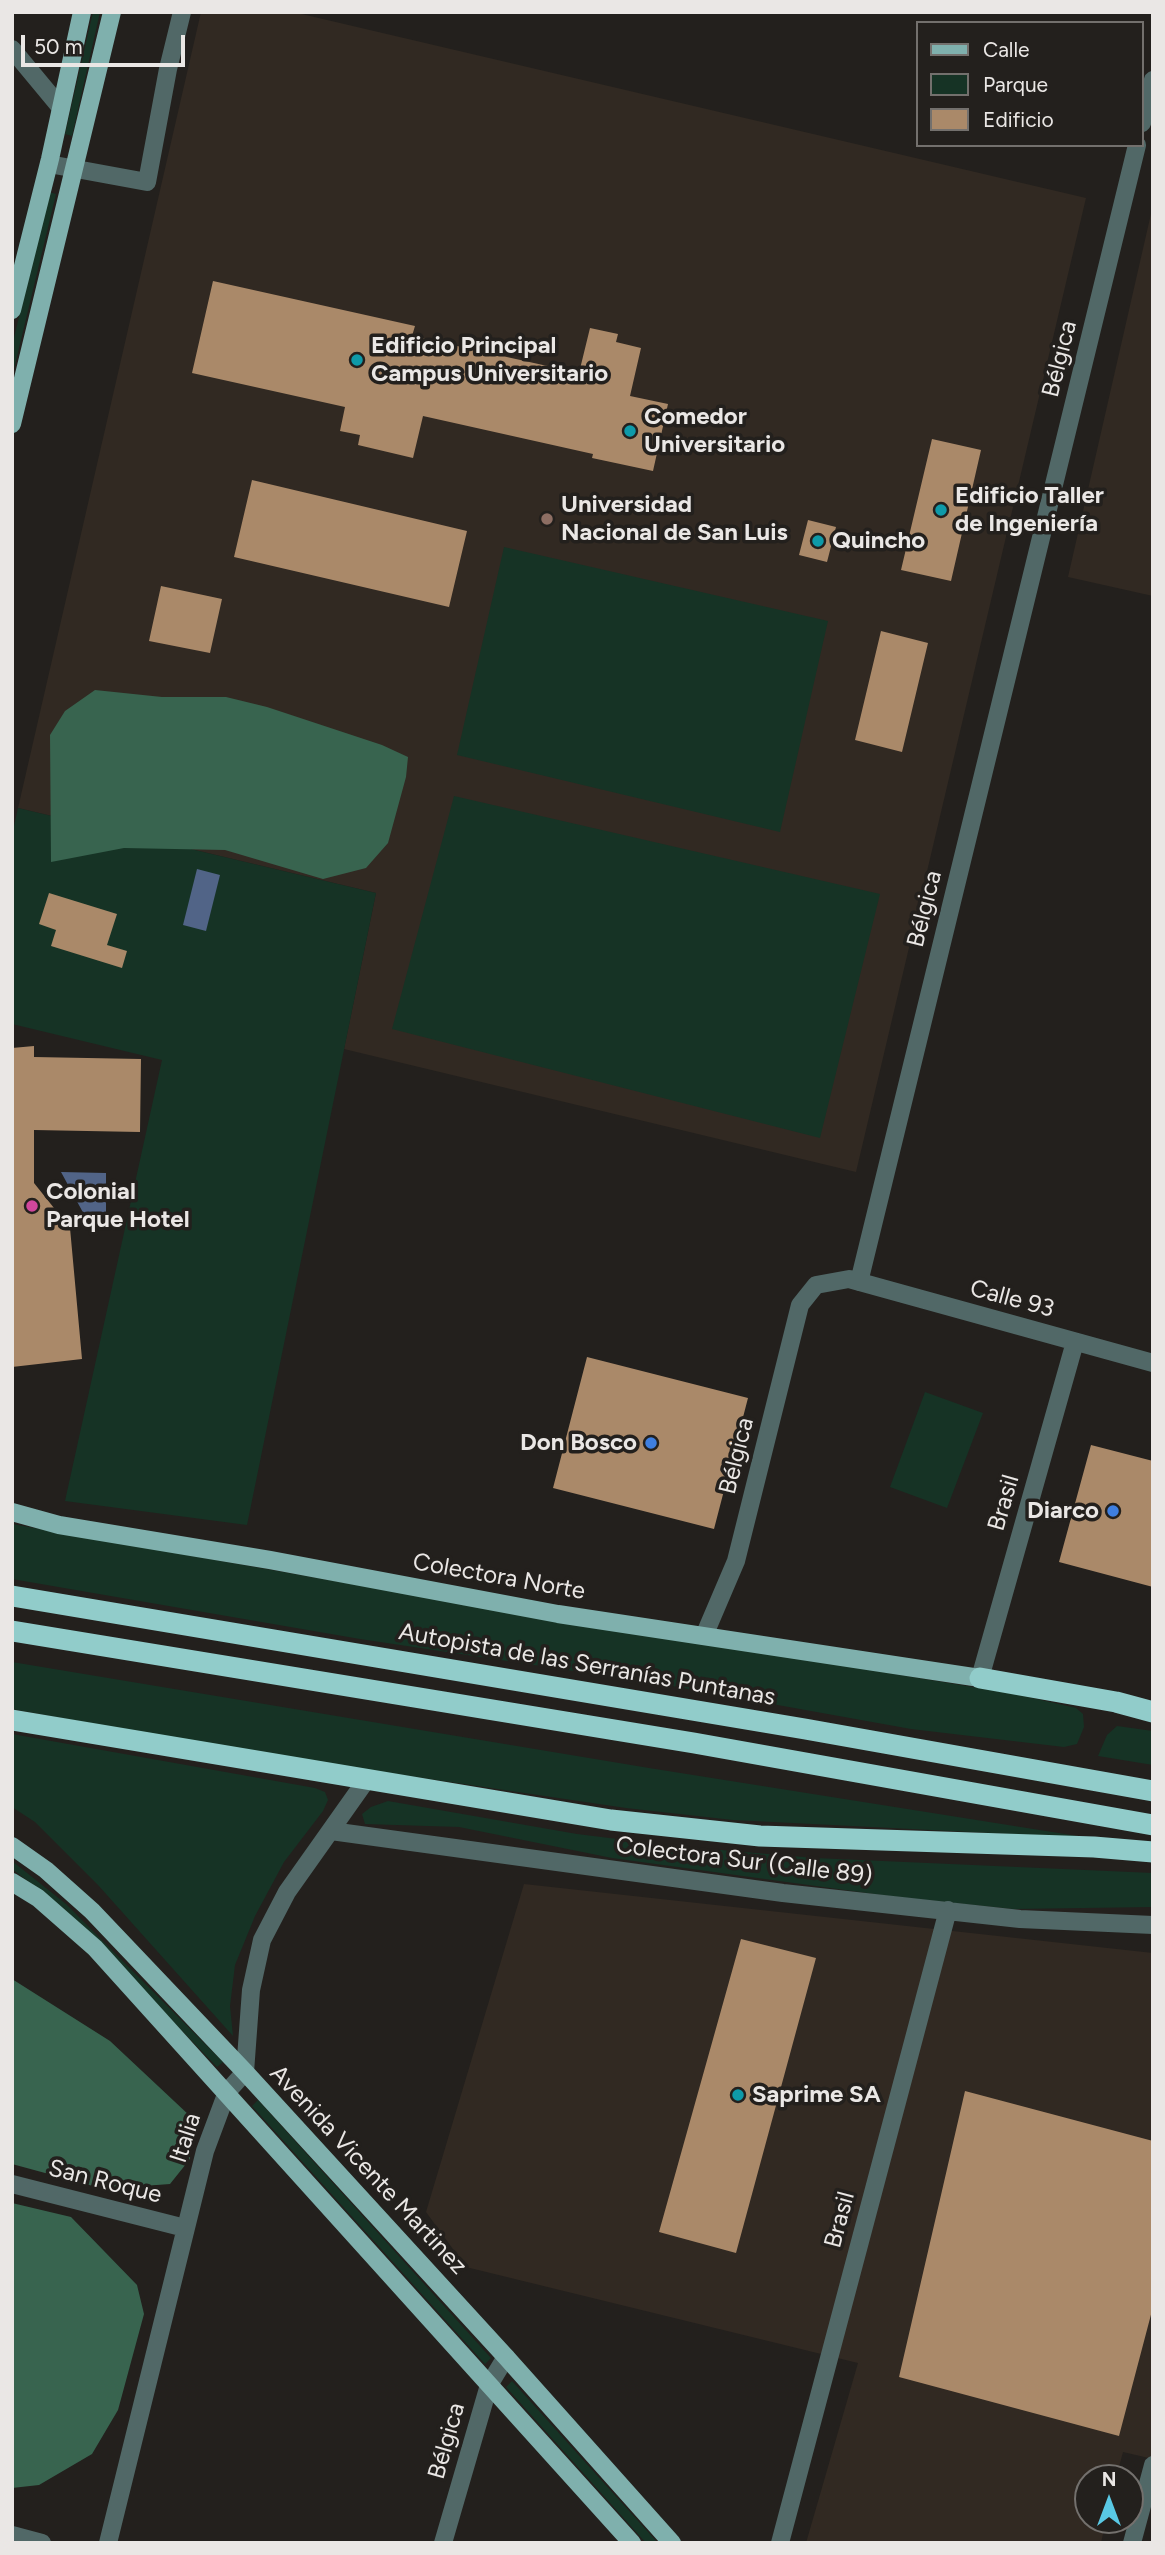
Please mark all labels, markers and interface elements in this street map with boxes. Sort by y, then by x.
scale bar [24,21,189,65]
legend [916,21,1144,147]
text: 50 m [34,34,83,59]
text: Calle [983,37,1030,62]
text: Parque [983,72,1048,97]
text: Edificio [983,107,1054,132]
street label: Bélgica [1037,318,1083,400]
place label: Edificio Principal Campus Universitario [371,332,608,388]
marker: Edificio Principal Campus Universitario [349,352,365,368]
place label: Comedor Universitario [644,403,785,459]
marker: Comedor Universitario [622,423,638,439]
place label: Edificio Taller de Ingeniería [955,482,1104,538]
place label: Universidad Nacional de San Luis [561,491,788,547]
marker: Edificio Taller de Ingeniería [933,502,949,518]
marker: Universidad Nacional de San Luis [539,511,555,527]
place label: Quincho [832,527,925,555]
marker: Quincho [810,533,826,549]
street label: Bélgica [902,868,948,950]
place label: Colonial Parque Hotel [46,1178,190,1234]
marker: Colonial Parque Hotel [24,1198,40,1214]
street label: Calle 93 [967,1274,1057,1324]
street label: Bélgica [714,1415,760,1497]
place label: Don Bosco [520,1429,637,1457]
marker: Don Bosco [643,1435,659,1451]
street label: Brasil [982,1472,1026,1534]
place label: Diarco [1027,1497,1099,1525]
marker: Diarco [1105,1503,1121,1519]
street label: Colectora Norte [411,1548,587,1606]
street label: Autopista de las Serranías Puntanas [397,1618,777,1712]
street label: Colectora Sur (Calle 89) [614,1831,874,1891]
street label: Avenida Vicente Martinez [263,2059,473,2281]
place label: Saprime SA [752,2081,881,2109]
marker: Saprime SA [730,2087,746,2103]
street label: Italia [164,2109,208,2167]
street label: San Roque [45,2154,165,2210]
street label: Brasil [819,2189,861,2251]
street label: Bélgica [422,2400,472,2482]
north arrow [1074,2464,1144,2534]
text: N [1102,2468,1116,2491]

